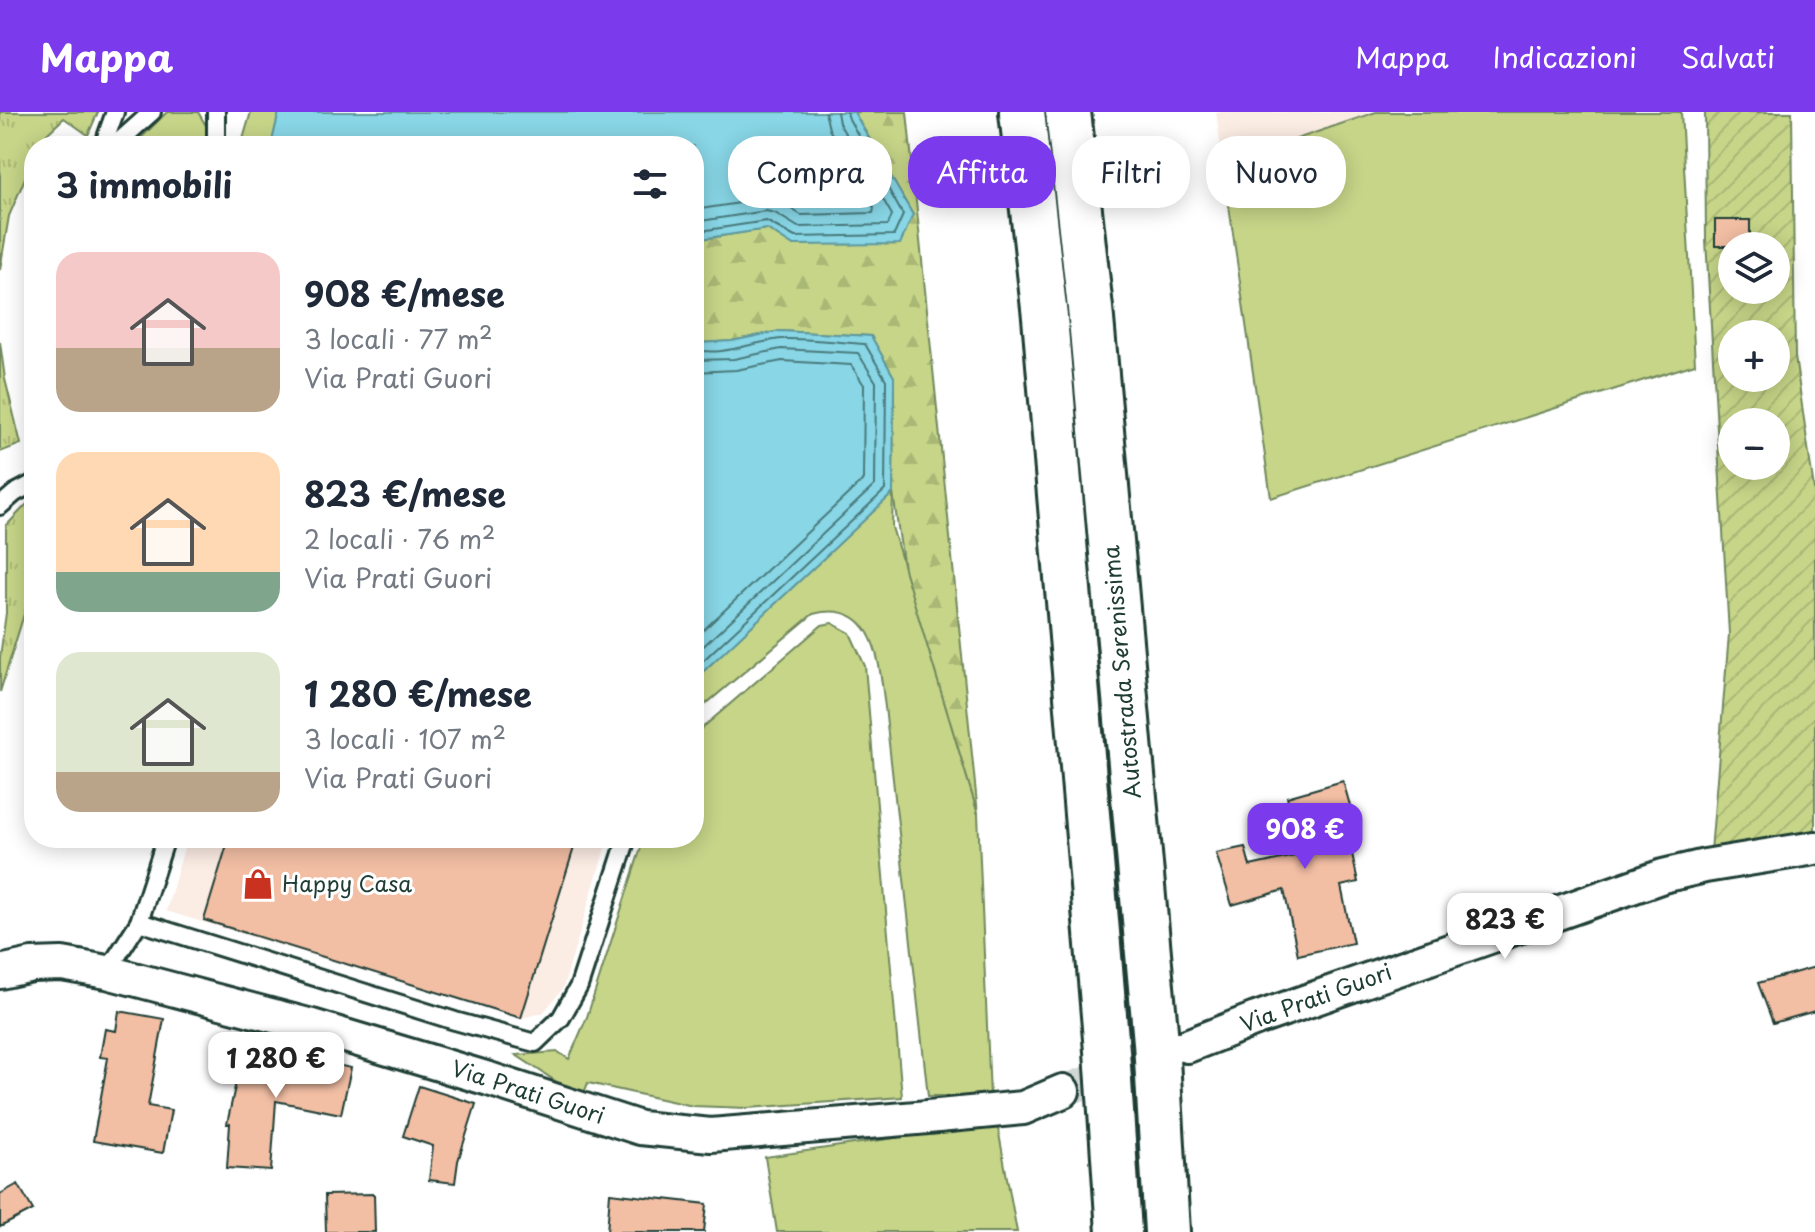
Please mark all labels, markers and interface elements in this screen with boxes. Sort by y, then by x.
text: Mappa [40,28,173,85]
text: Mappa [1355,35,1449,78]
text: Indicazioni [1493,35,1637,78]
text: Salvati [1681,35,1775,78]
chip: Compra [728,136,892,208]
chip: Affitta [908,136,1056,208]
chip: Filtri [1072,136,1190,208]
chip: Nuovo [1206,136,1346,208]
text: 3 immobili [56,158,232,210]
icon: filters [628,162,672,206]
map controls [1718,232,1790,480]
button: layers [1718,232,1790,304]
text: 908 €/mese [304,267,505,319]
icon: home [120,284,216,380]
text: 3 locali · 77 m² [304,319,493,358]
button: + [1718,320,1790,392]
text: Via Prati Guori [304,358,492,397]
button: − [1718,408,1790,480]
text: 823 €/mese [304,467,506,519]
icon: home [120,484,216,580]
text: 2 locali · 76 m² [304,519,495,558]
street label: Autostrada Serenissima [1093,544,1148,800]
text: Via Prati Guori [304,558,492,597]
text: 1 280 €/mese [304,667,532,719]
icon: home [120,684,216,780]
text: 3 locali · 107 m² [304,719,506,758]
text: Via Prati Guori [304,758,492,797]
pin: 908 € [1249,803,1361,871]
text: 908 € [1265,809,1345,848]
place label: Happy Casa [282,866,412,899]
shop icon: Happy Casa [241,867,275,901]
pin: 823 € [1449,893,1561,961]
text: 823 € [1465,899,1545,938]
street label: Via Prati Guori [1235,954,1396,1039]
pin: 1 280 € [202,1032,350,1100]
text: 1 280 € [226,1038,326,1077]
street label: Via Prati Guori [448,1050,609,1131]

